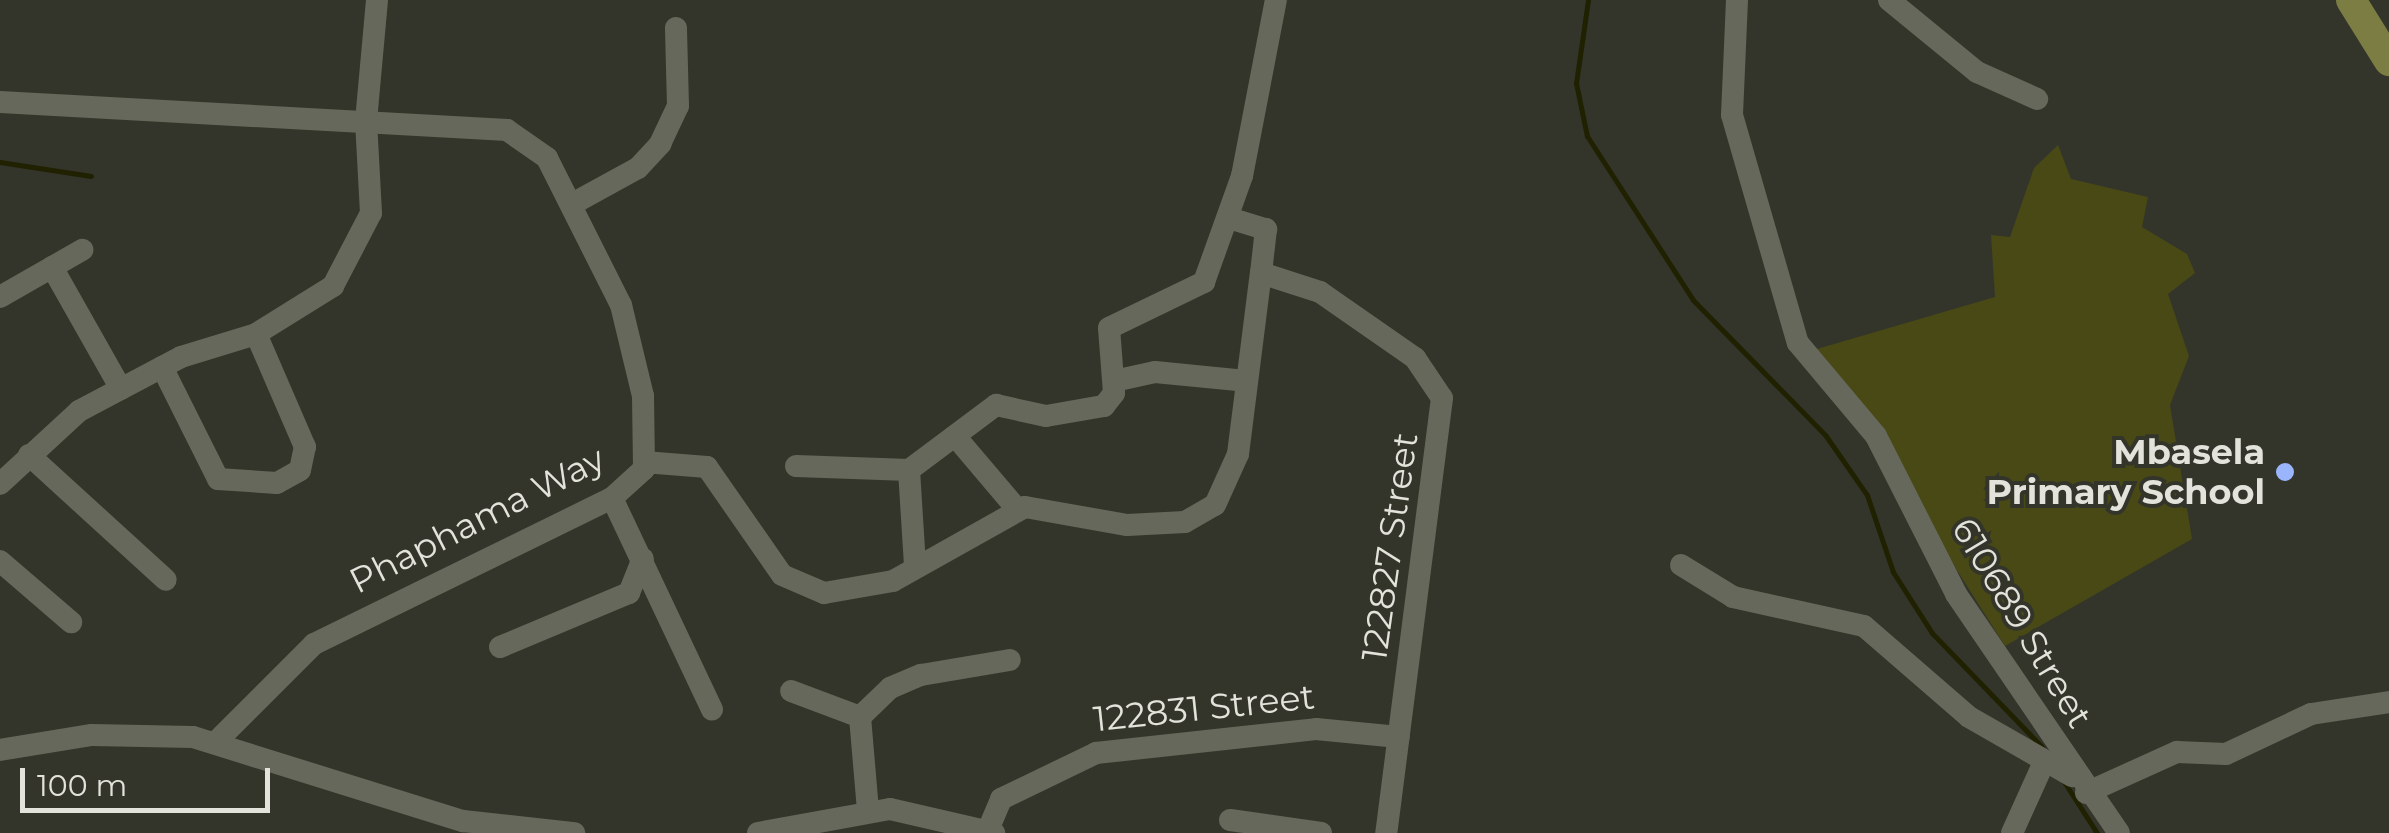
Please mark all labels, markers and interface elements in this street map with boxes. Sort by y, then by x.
street label: 122827 Street [1353,430,1427,664]
place label: Mbasela Primary School [1986,431,2265,513]
street label: Phaphama Way [343,438,611,602]
marker: Mbasela Primary School [2274,461,2296,483]
street label: 610689 Street [1943,511,2101,735]
street label: 122831 Street [1091,676,1317,740]
scale bar [25,748,275,810]
text: 100 m [37,767,127,804]

